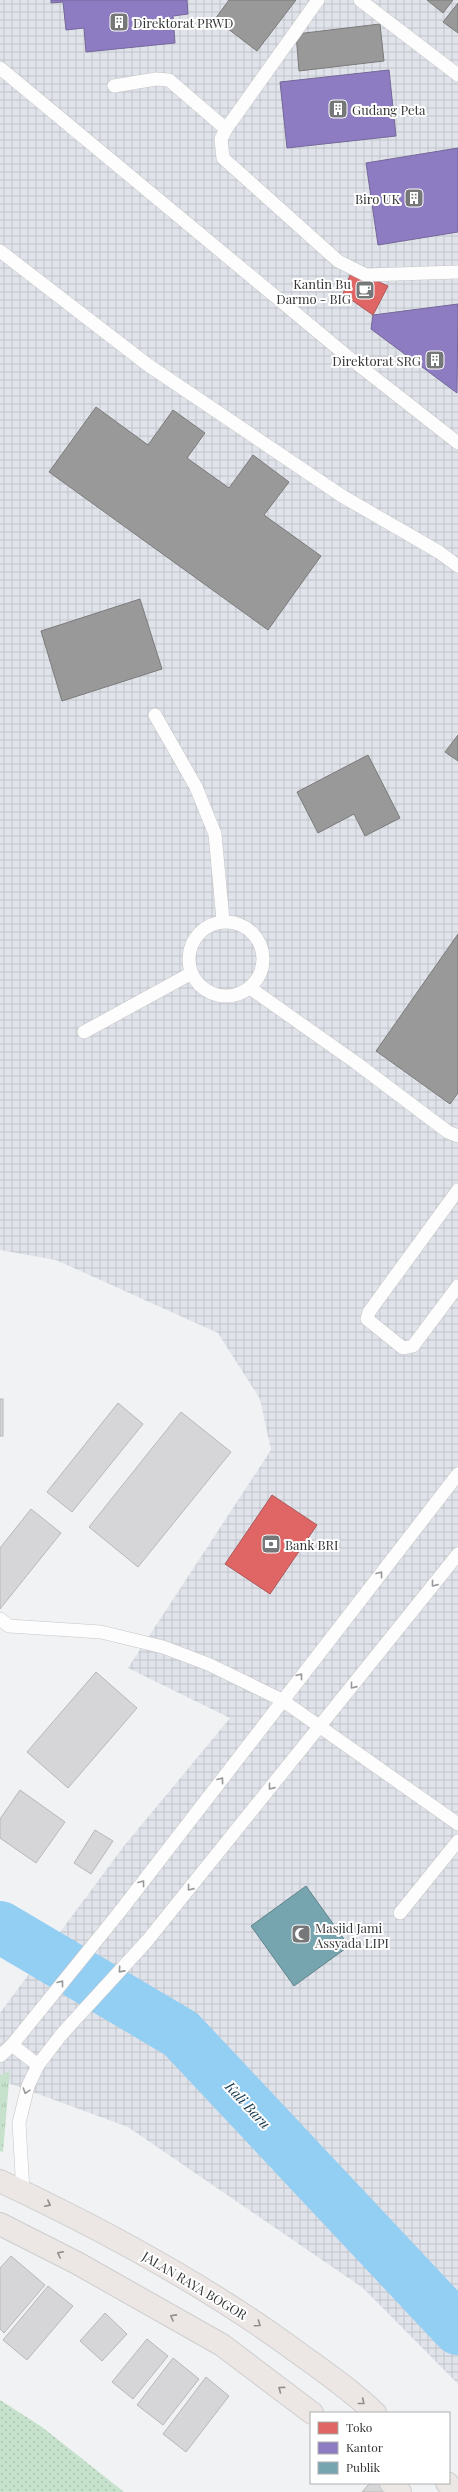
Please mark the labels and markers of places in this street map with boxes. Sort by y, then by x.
building icon: Direktorat PRWD [108,11,130,33]
place label: Direktorat PRWD [133,14,234,31]
building icon: Gudang Peta [327,98,349,120]
place label: Gudang Peta [352,101,426,118]
building icon: Biro UK [403,187,425,209]
place label: Biro UK [355,190,400,207]
place label: Kantin Bu Darmo - BIG [276,275,351,307]
cafe icon: Kantin Bu Darmo - BIG [354,279,376,301]
building icon: Direktorat SRG [424,349,446,371]
place label: Direktorat SRG [332,352,421,369]
bank icon: Bank BRI [260,1533,282,1555]
place label: Bank BRI [285,1536,338,1553]
place label: Masjid Jami Assyada LIPI [314,1919,389,1951]
mosque icon: Masjid Jami Assyada LIPI [290,1923,312,1945]

